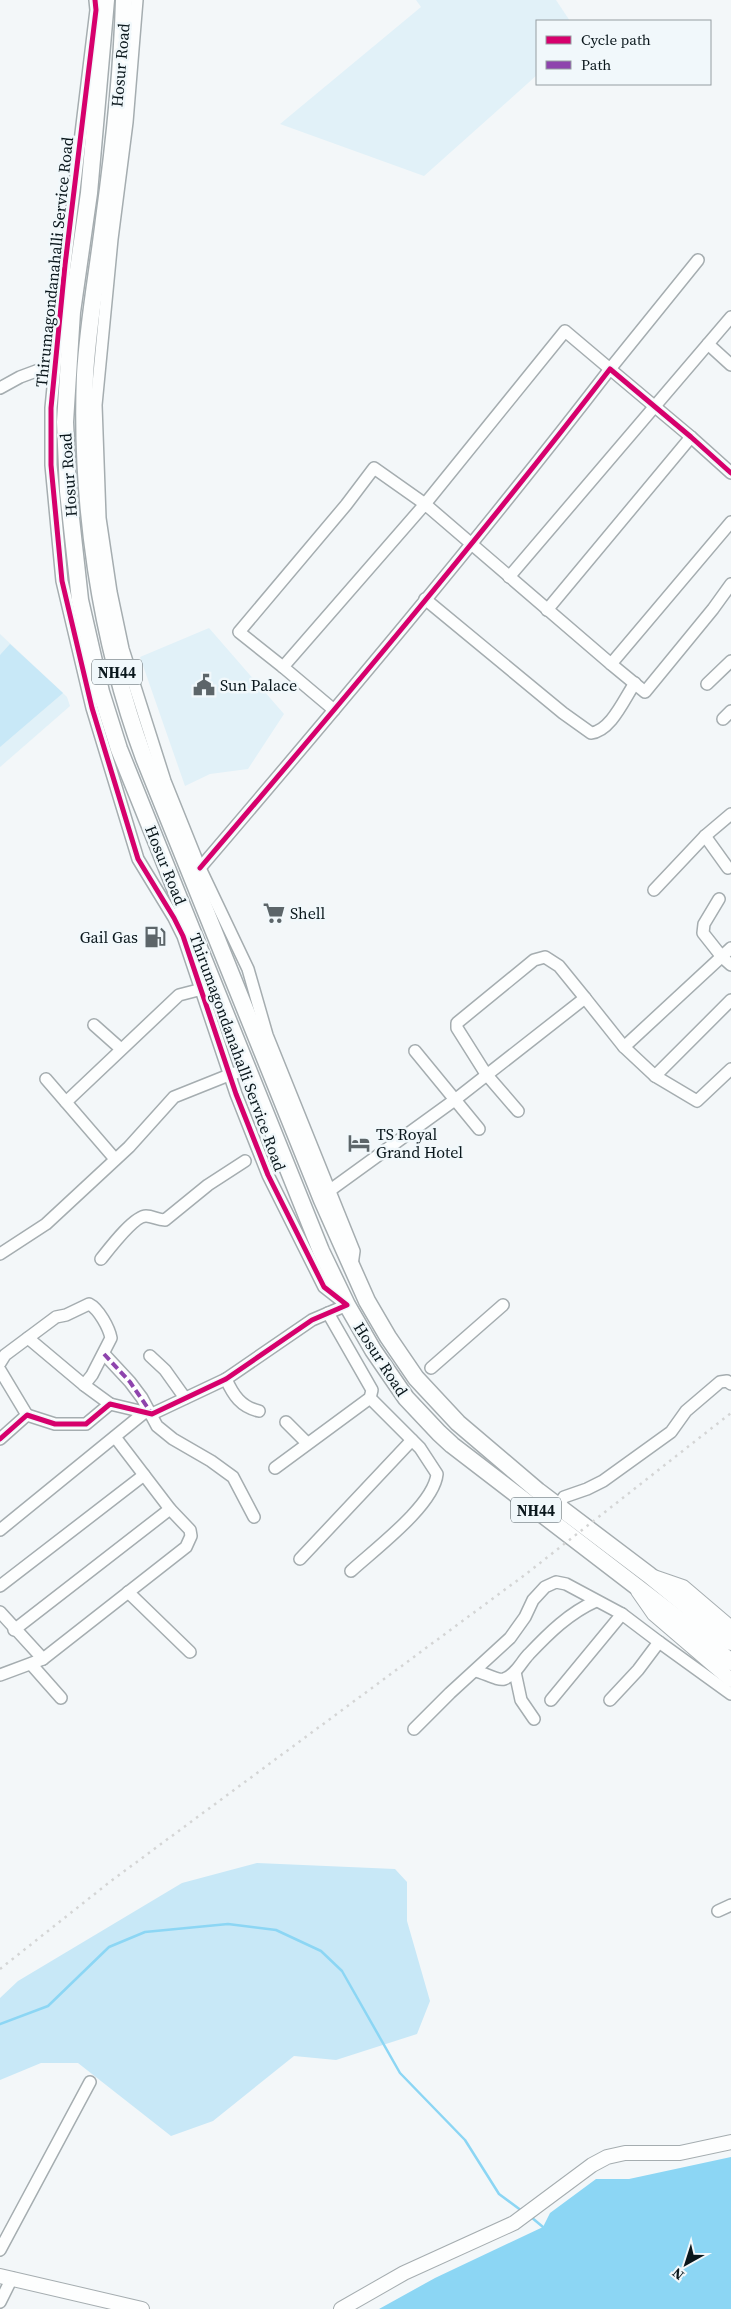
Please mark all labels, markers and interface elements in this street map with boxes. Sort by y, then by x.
legend [536,20,711,85]
street label: Hosur Road [105,22,135,108]
text: Cycle path [581,29,651,50]
text: Path [581,54,611,75]
street label: Thirumagondanahalli Service Road [30,136,78,388]
street label: Hosur Road [54,432,82,518]
road number: NH44 [92,660,142,684]
public building icon: Sun Palace [191,672,217,698]
place label: Sun Palace [220,674,297,696]
street label: Hosur Road [140,822,192,908]
supermarket icon: Shell [261,900,287,926]
place label: Shell [290,902,325,924]
fuel station icon: Gail Gas [142,924,168,950]
place label: Gail Gas [80,926,138,948]
street label: Thirumagondanahalli Service Road [185,930,291,1174]
place label: TS Royal Grand Hotel [376,1123,463,1163]
hotel icon: TS Royal Grand Hotel [346,1130,372,1156]
street label: Hosur Road [349,1318,413,1400]
road number: NH44 [511,1498,561,1522]
north arrow [661,2239,711,2289]
text: N [668,2263,688,2285]

